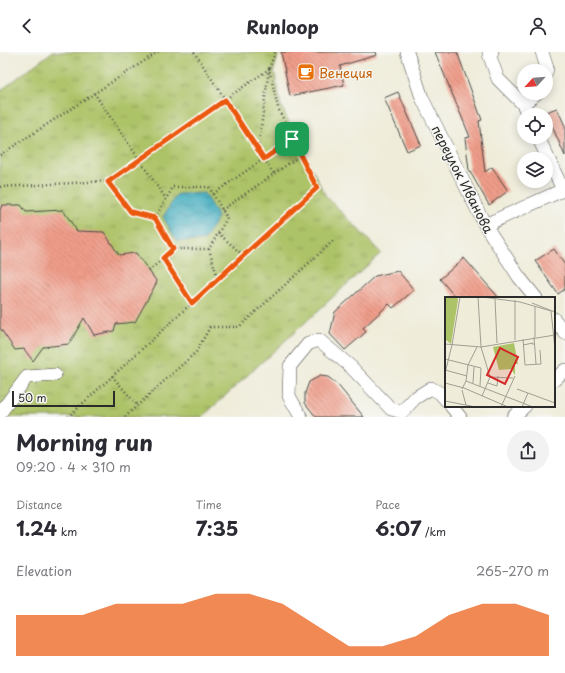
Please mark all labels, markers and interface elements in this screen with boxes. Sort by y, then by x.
text: Runloop [246,13,319,40]
icon: back [16,15,38,37]
icon: person [527,15,549,37]
cafe icon: Венеция [296,62,316,82]
place label: Венеция [319,63,373,82]
north arrow [517,64,553,100]
map controls [517,64,553,188]
button: locate [517,108,553,144]
pin [275,122,309,156]
street label: переулок Иванова [428,122,499,237]
icon: arrive [281,128,303,150]
button: layers [517,152,553,188]
inset map [445,297,555,407]
scale bar [12,389,115,408]
text: 50 m [18,389,47,406]
text: Morning run [16,425,153,458]
button: share [507,430,549,472]
text: 09:20 · 4 × 310 m [16,457,131,476]
text: Distance [16,496,62,513]
text: Time [196,496,222,513]
text: Pace [375,496,400,513]
text: 1.24 [16,513,57,543]
text: 7:35 [196,513,239,543]
text: 6:07 [375,513,421,543]
text: km [57,523,77,540]
text: /km [421,523,446,540]
text: Elevation [16,561,72,580]
text: 265–270 m [476,561,549,580]

